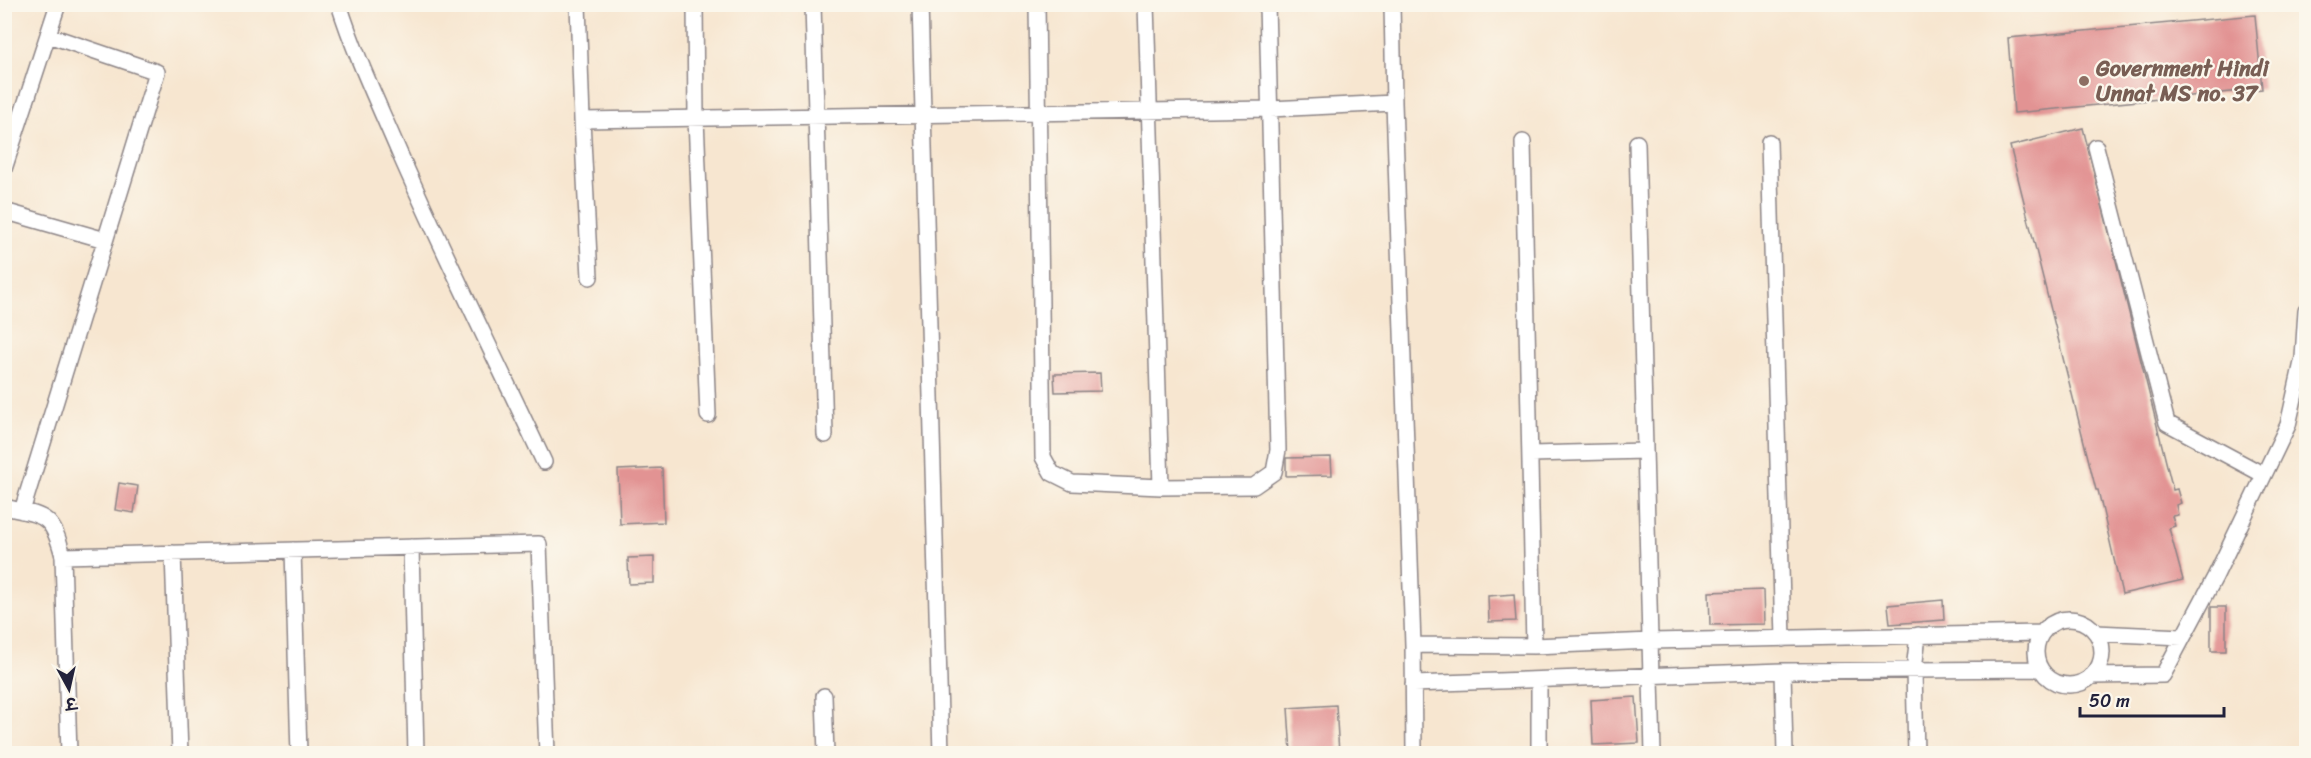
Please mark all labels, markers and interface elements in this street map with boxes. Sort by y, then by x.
place label: Government Hindi Unnat MS no. 37 [2095,49,2270,113]
marker: Government Hindi Unnat MS no. 37 [2077,74,2091,88]
north arrow [39,659,99,719]
scale bar [2080,680,2224,718]
text: 50 m [2089,685,2130,717]
text: उ [62,688,80,719]

